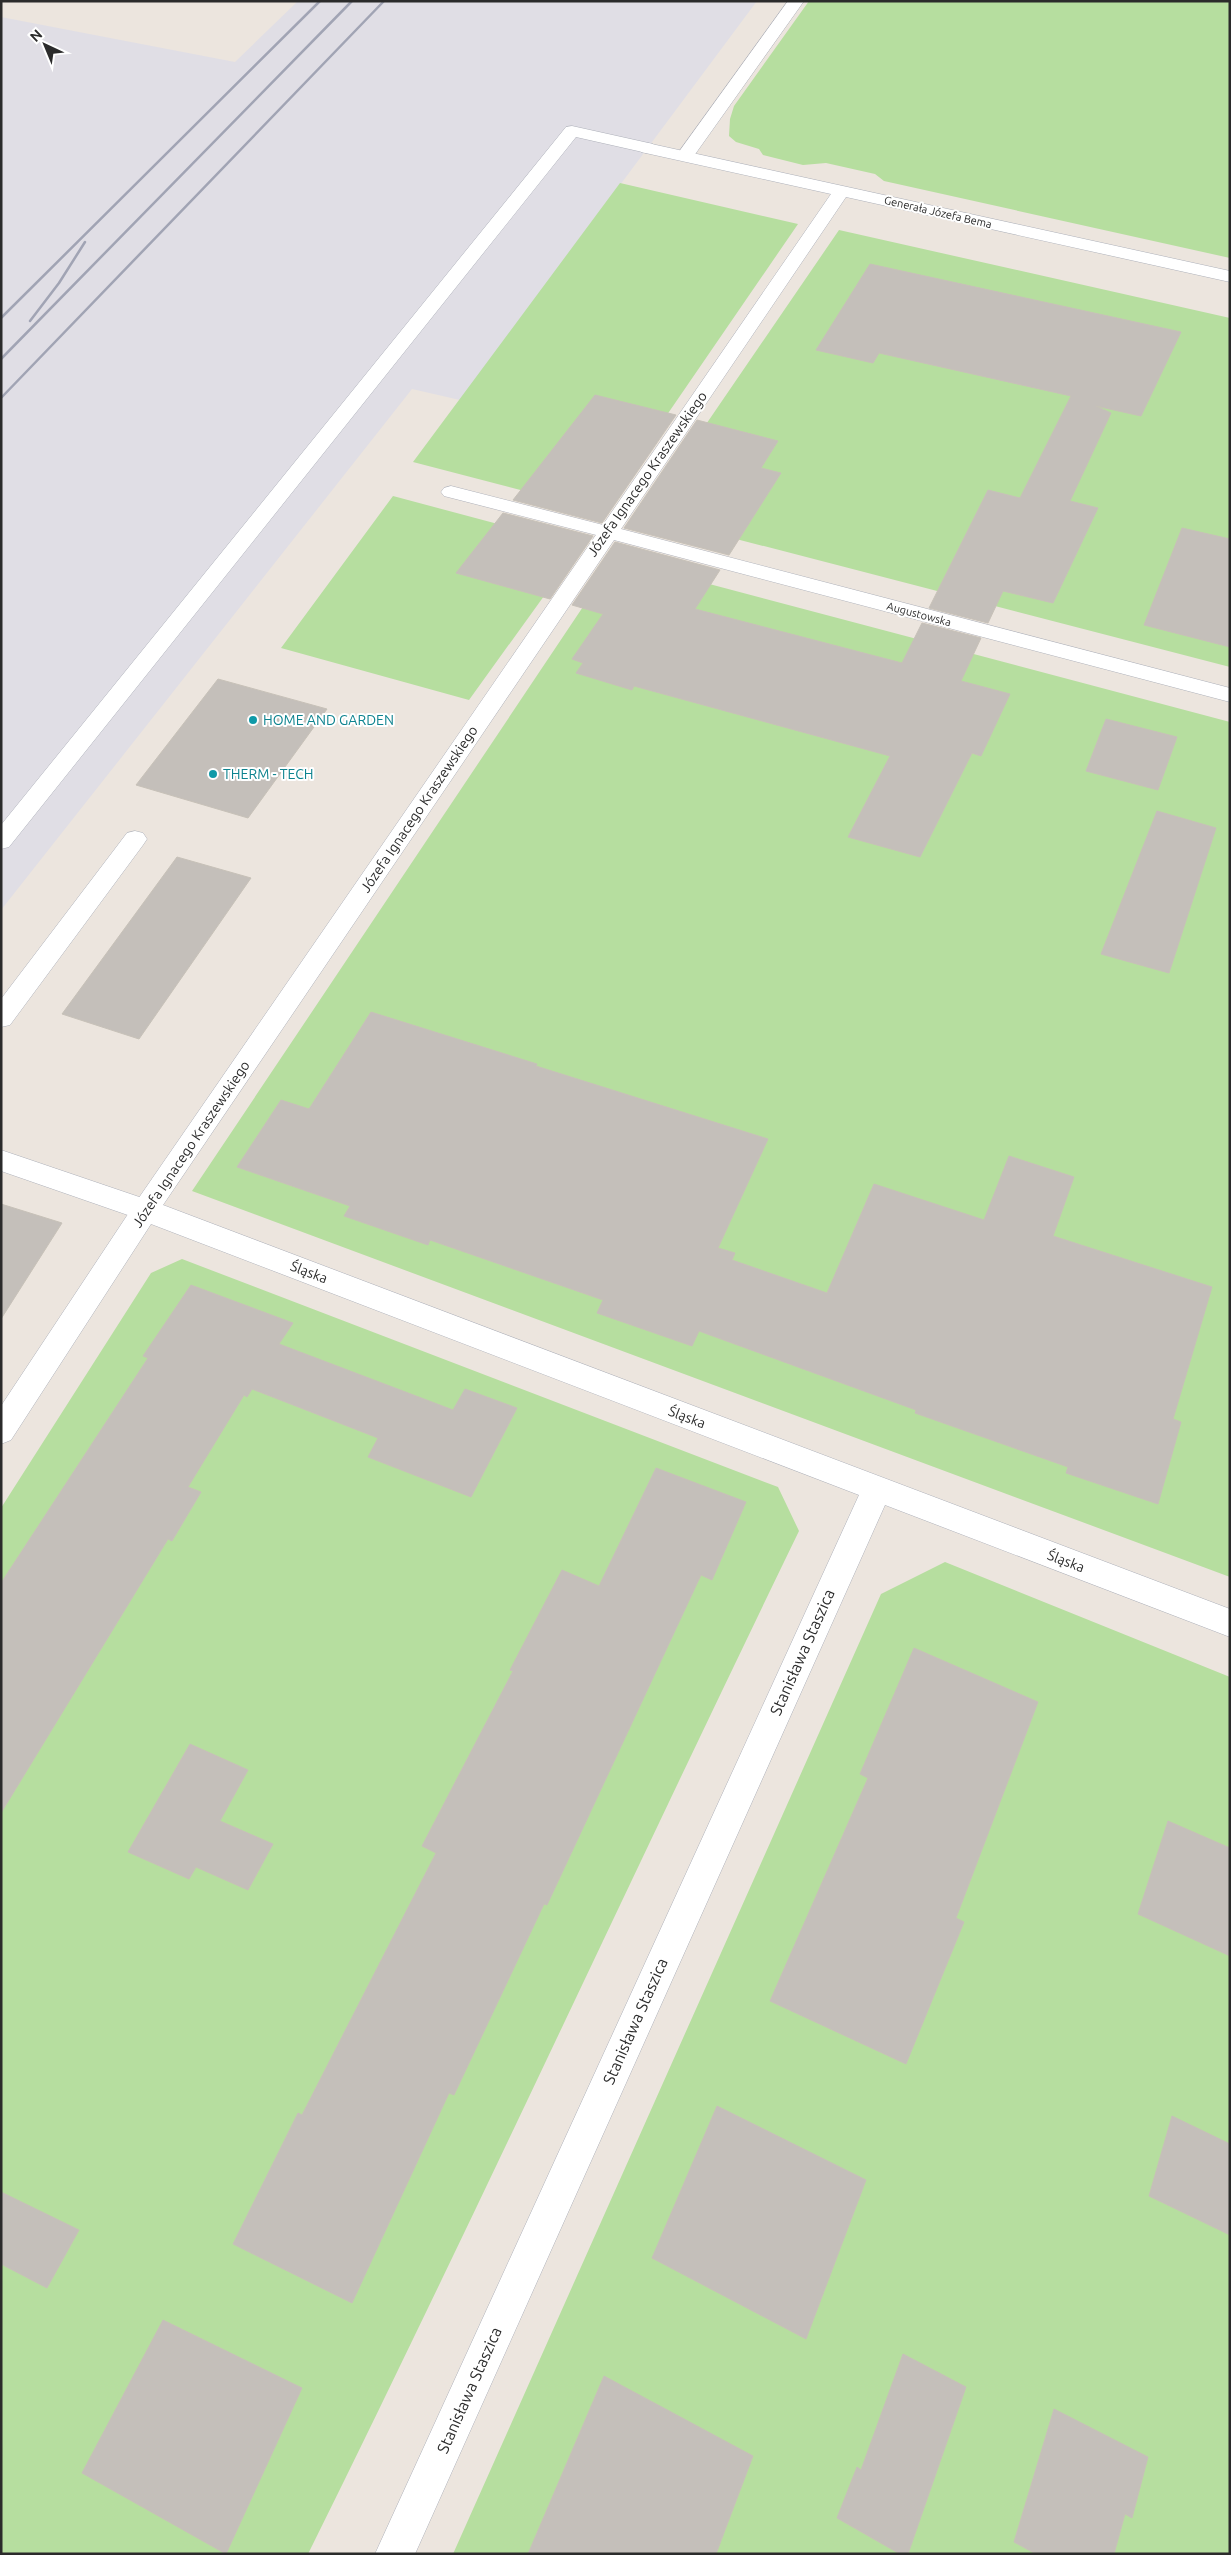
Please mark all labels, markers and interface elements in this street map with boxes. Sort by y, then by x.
north arrow [20,20,70,70]
text: N [27,26,45,45]
street label: Generała Józefa Bema [883,194,993,230]
street label: Józefa Ignacego Kraszewskiego [584,388,710,560]
street label: Augustowska [886,600,952,628]
place label: HOME AND GARDEN [263,712,394,728]
marker: HOME AND GARDEN [247,714,259,726]
street label: Józefa Ignacego Kraszewskiego [357,723,481,895]
place label: THERM - TECH [223,766,314,782]
marker: THERM - TECH [207,768,219,780]
street label: Józefa Ignacego Kraszewskiego [129,1058,253,1230]
street label: Śląska [288,1257,330,1286]
street label: Śląska [666,1402,708,1431]
street label: Śląska [1045,1546,1087,1575]
street label: Stanisława Staszica [766,1586,838,1718]
street label: Stanisława Staszica [599,1955,671,2087]
street label: Stanisława Staszica [433,2324,505,2456]

